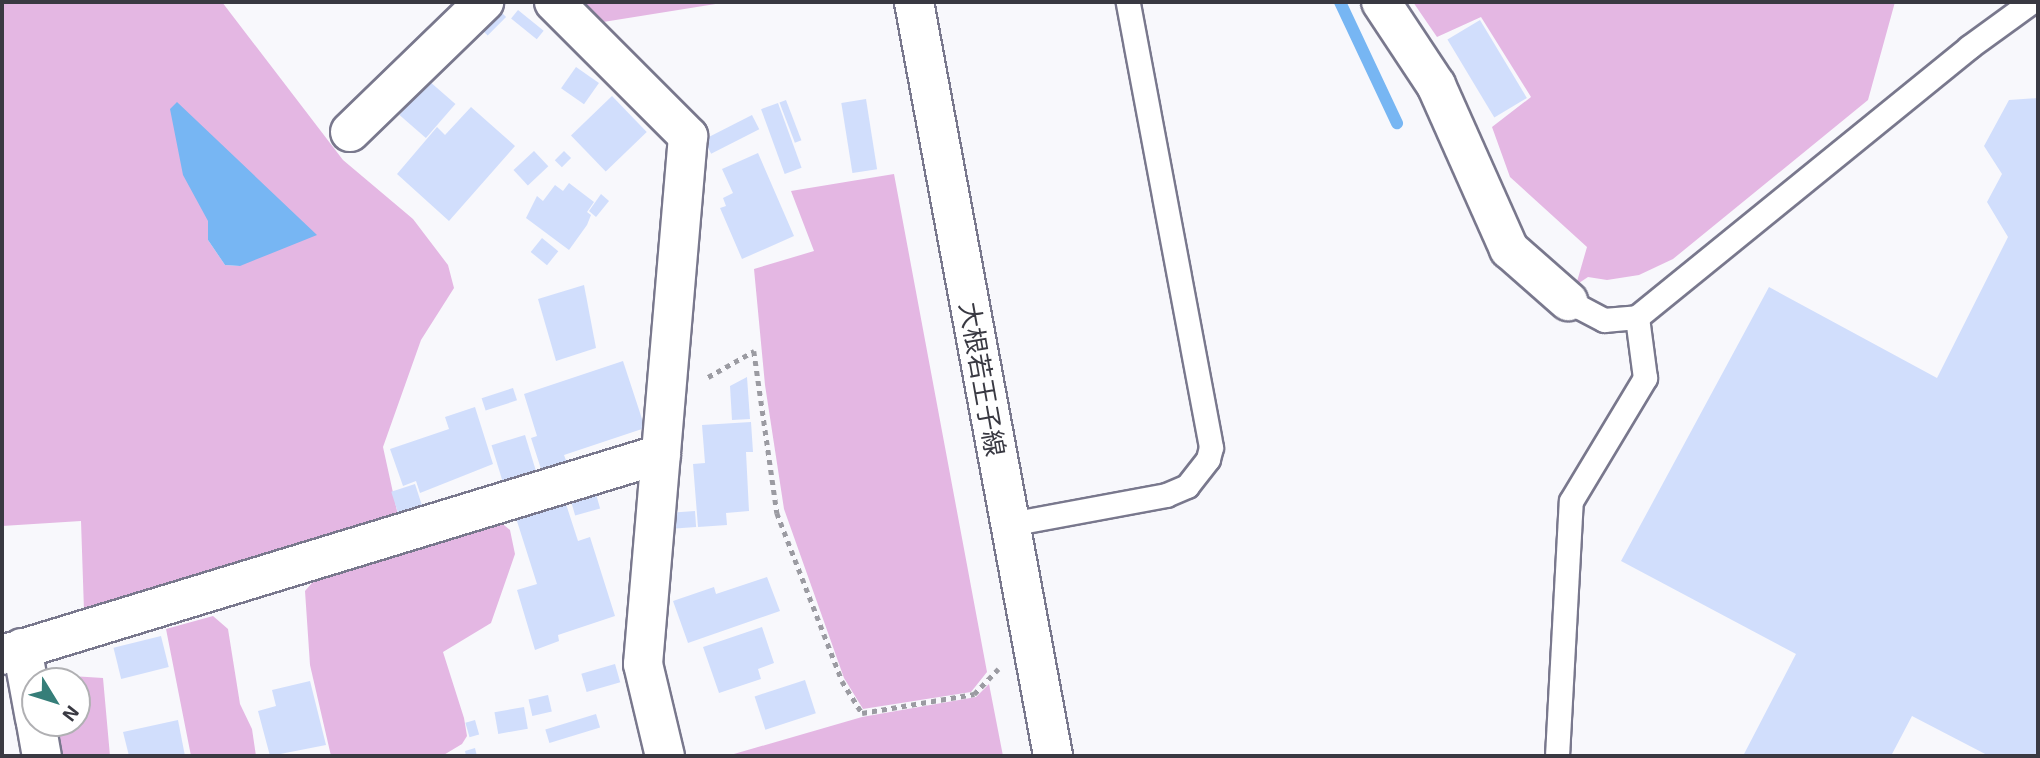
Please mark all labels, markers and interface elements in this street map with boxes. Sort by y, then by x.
street label: 大根若王子線 [954,299,1012,459]
north arrow [21,667,91,737]
text: N [58,702,85,726]

